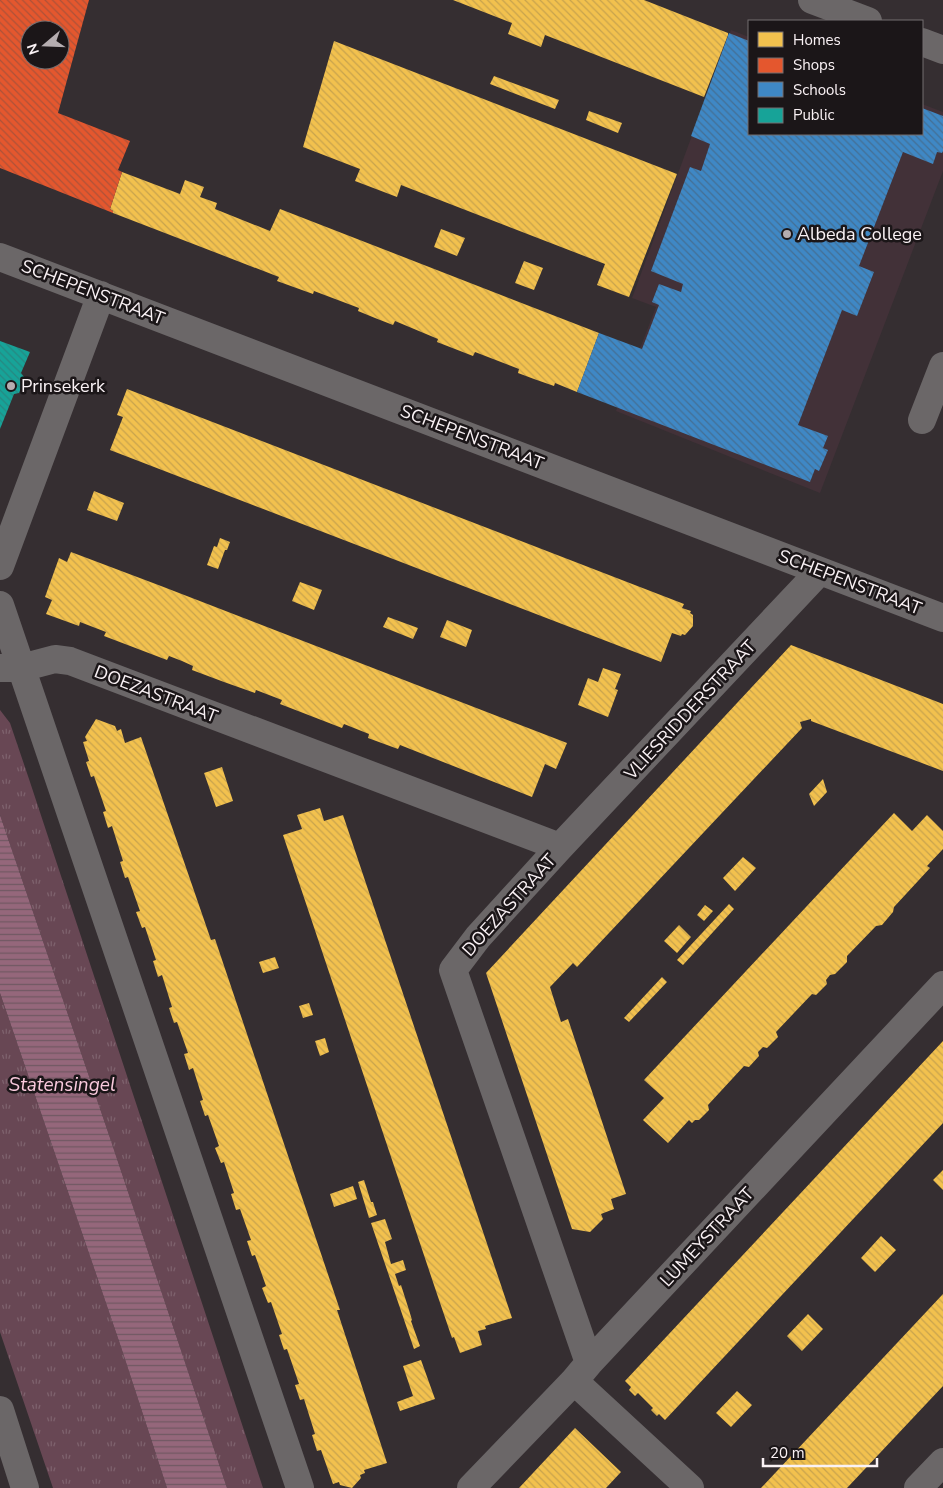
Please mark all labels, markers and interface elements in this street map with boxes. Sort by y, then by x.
north arrow [20,20,70,70]
legend [748,20,923,135]
text: Homes [793,30,841,50]
text: N [22,41,44,57]
text: Shops [793,55,835,75]
text: Schools [793,80,846,100]
text: Public [793,105,834,125]
place label: Albeda College [797,222,922,246]
marker: Albeda College [781,228,793,240]
street label: SCHEPENSTRAAT [18,254,168,330]
place label: Prinsekerk [21,374,106,398]
marker: Prinsekerk [5,380,17,392]
street label: SCHEPENSTRAAT [397,399,547,475]
street label: SCHEPENSTRAAT [775,544,925,620]
street label: VLIESRIDDERSTRAAT [618,635,761,786]
street label: DOEZASTRAAT [91,659,221,729]
street label: DOEZASTRAAT [456,848,562,961]
water label: Statensingel [8,1072,116,1098]
street label: LUMEYSTRAAT [655,1182,759,1292]
scale bar [763,1436,877,1468]
text: 20 m [770,1443,805,1463]

